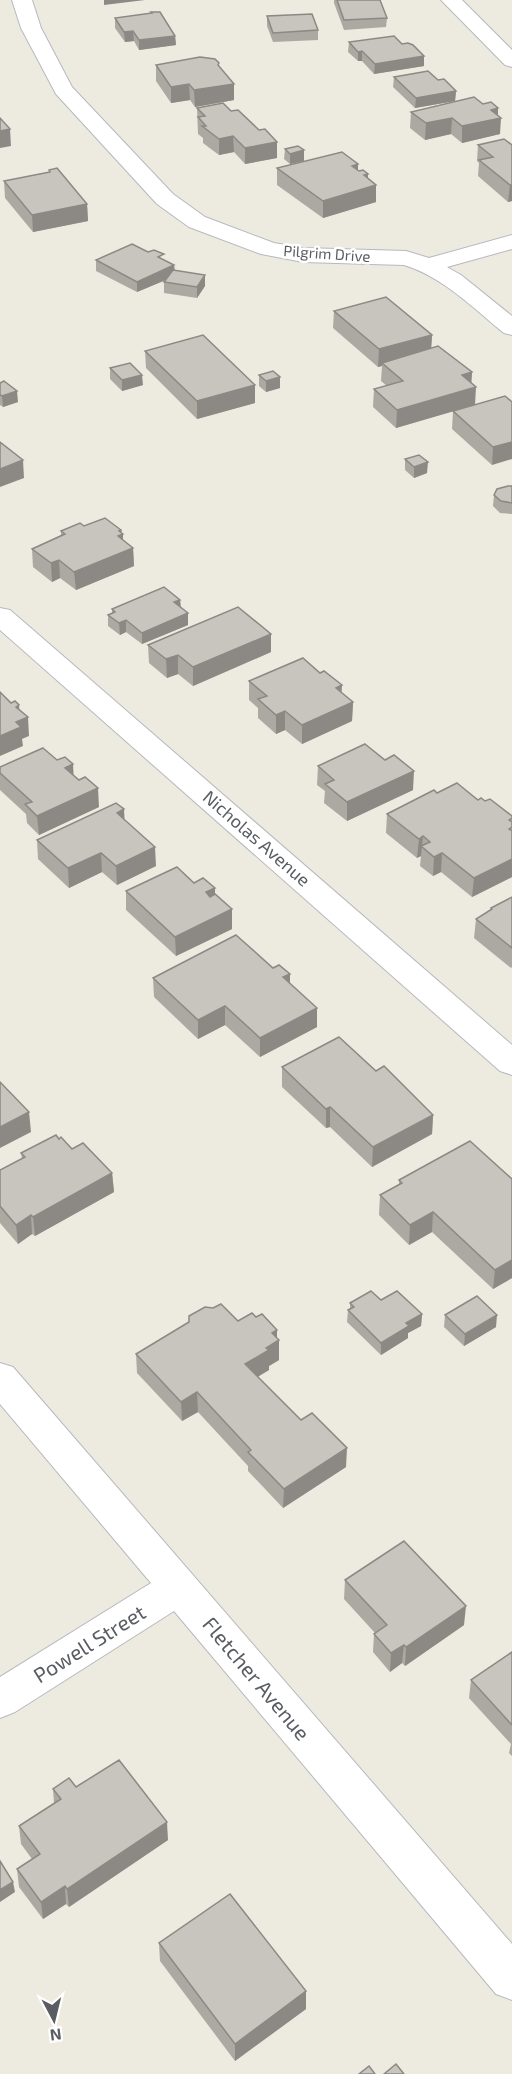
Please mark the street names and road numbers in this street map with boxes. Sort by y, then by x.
street label: Pilgrim Drive [283,241,371,265]
street label: Nicholas Avenue [199,785,315,891]
street label: Powell Street [28,1599,150,1687]
street label: Fletcher Avenue [198,1611,316,1745]

